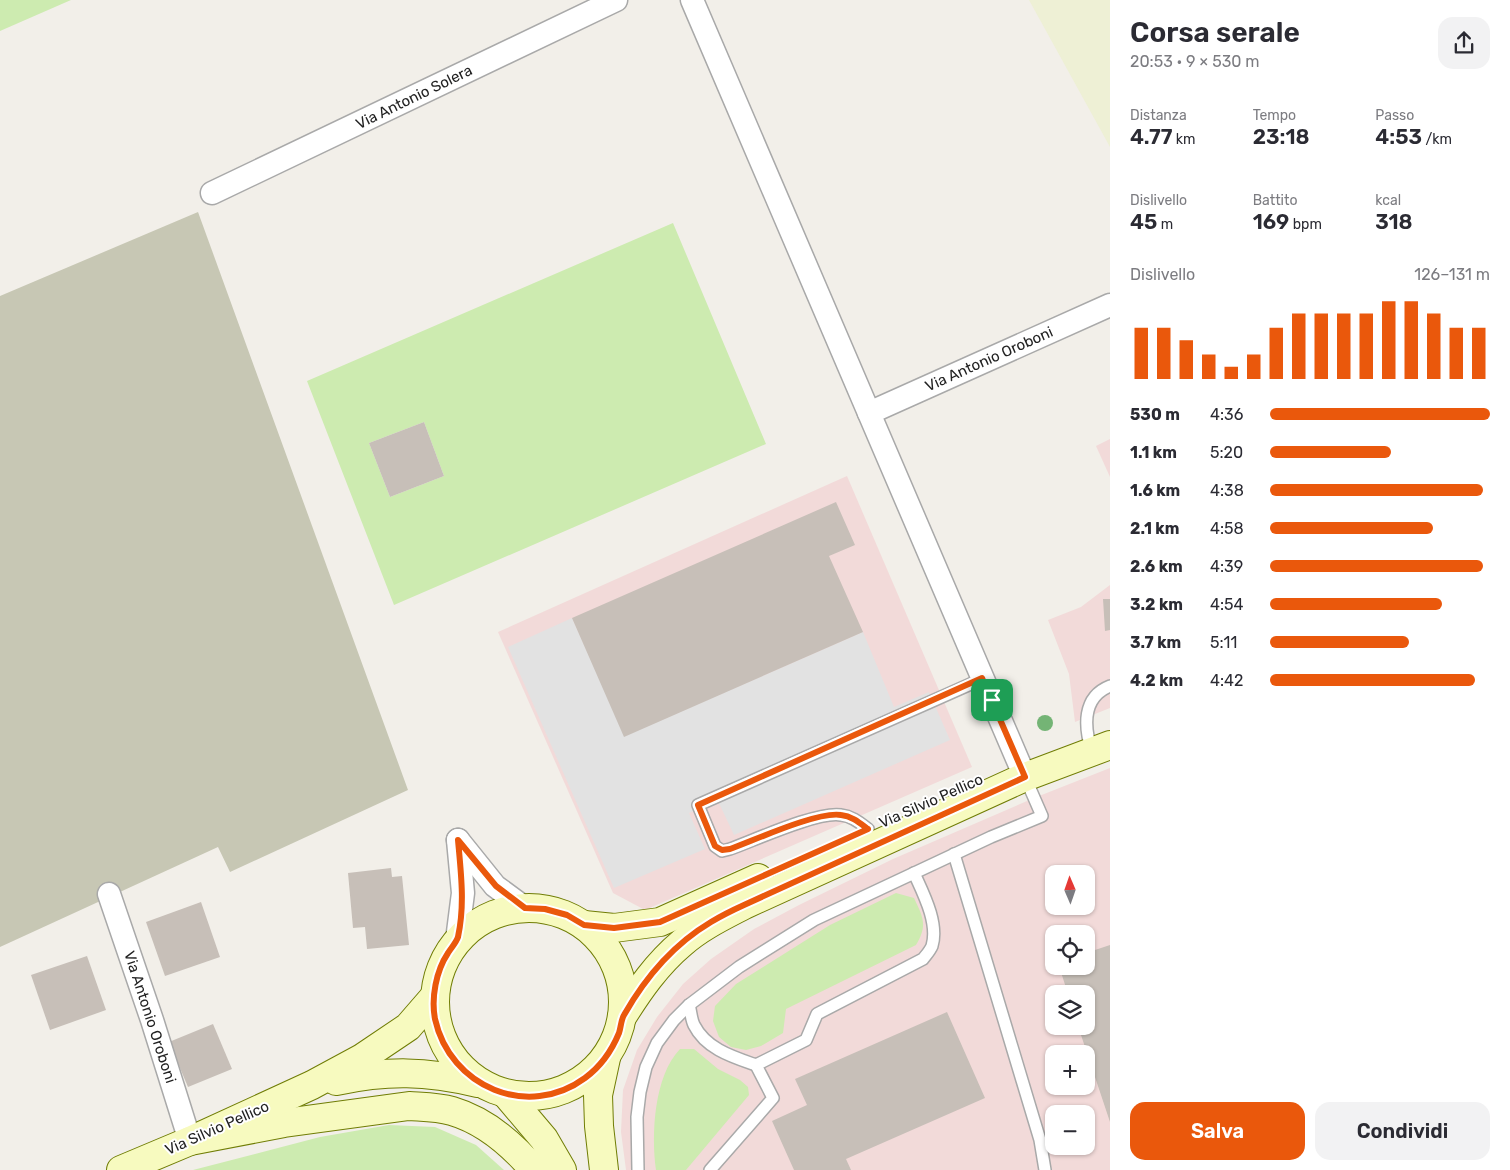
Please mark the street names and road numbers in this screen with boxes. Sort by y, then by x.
street label: Via Antonio Solera [353,61,475,133]
street label: Via Antonio Oroboni [922,323,1056,395]
street label: Via Silvio Pellico [876,770,986,832]
street label: Via Antonio Oroboni [120,949,180,1085]
street label: Via Silvio Pellico [162,1097,272,1159]

